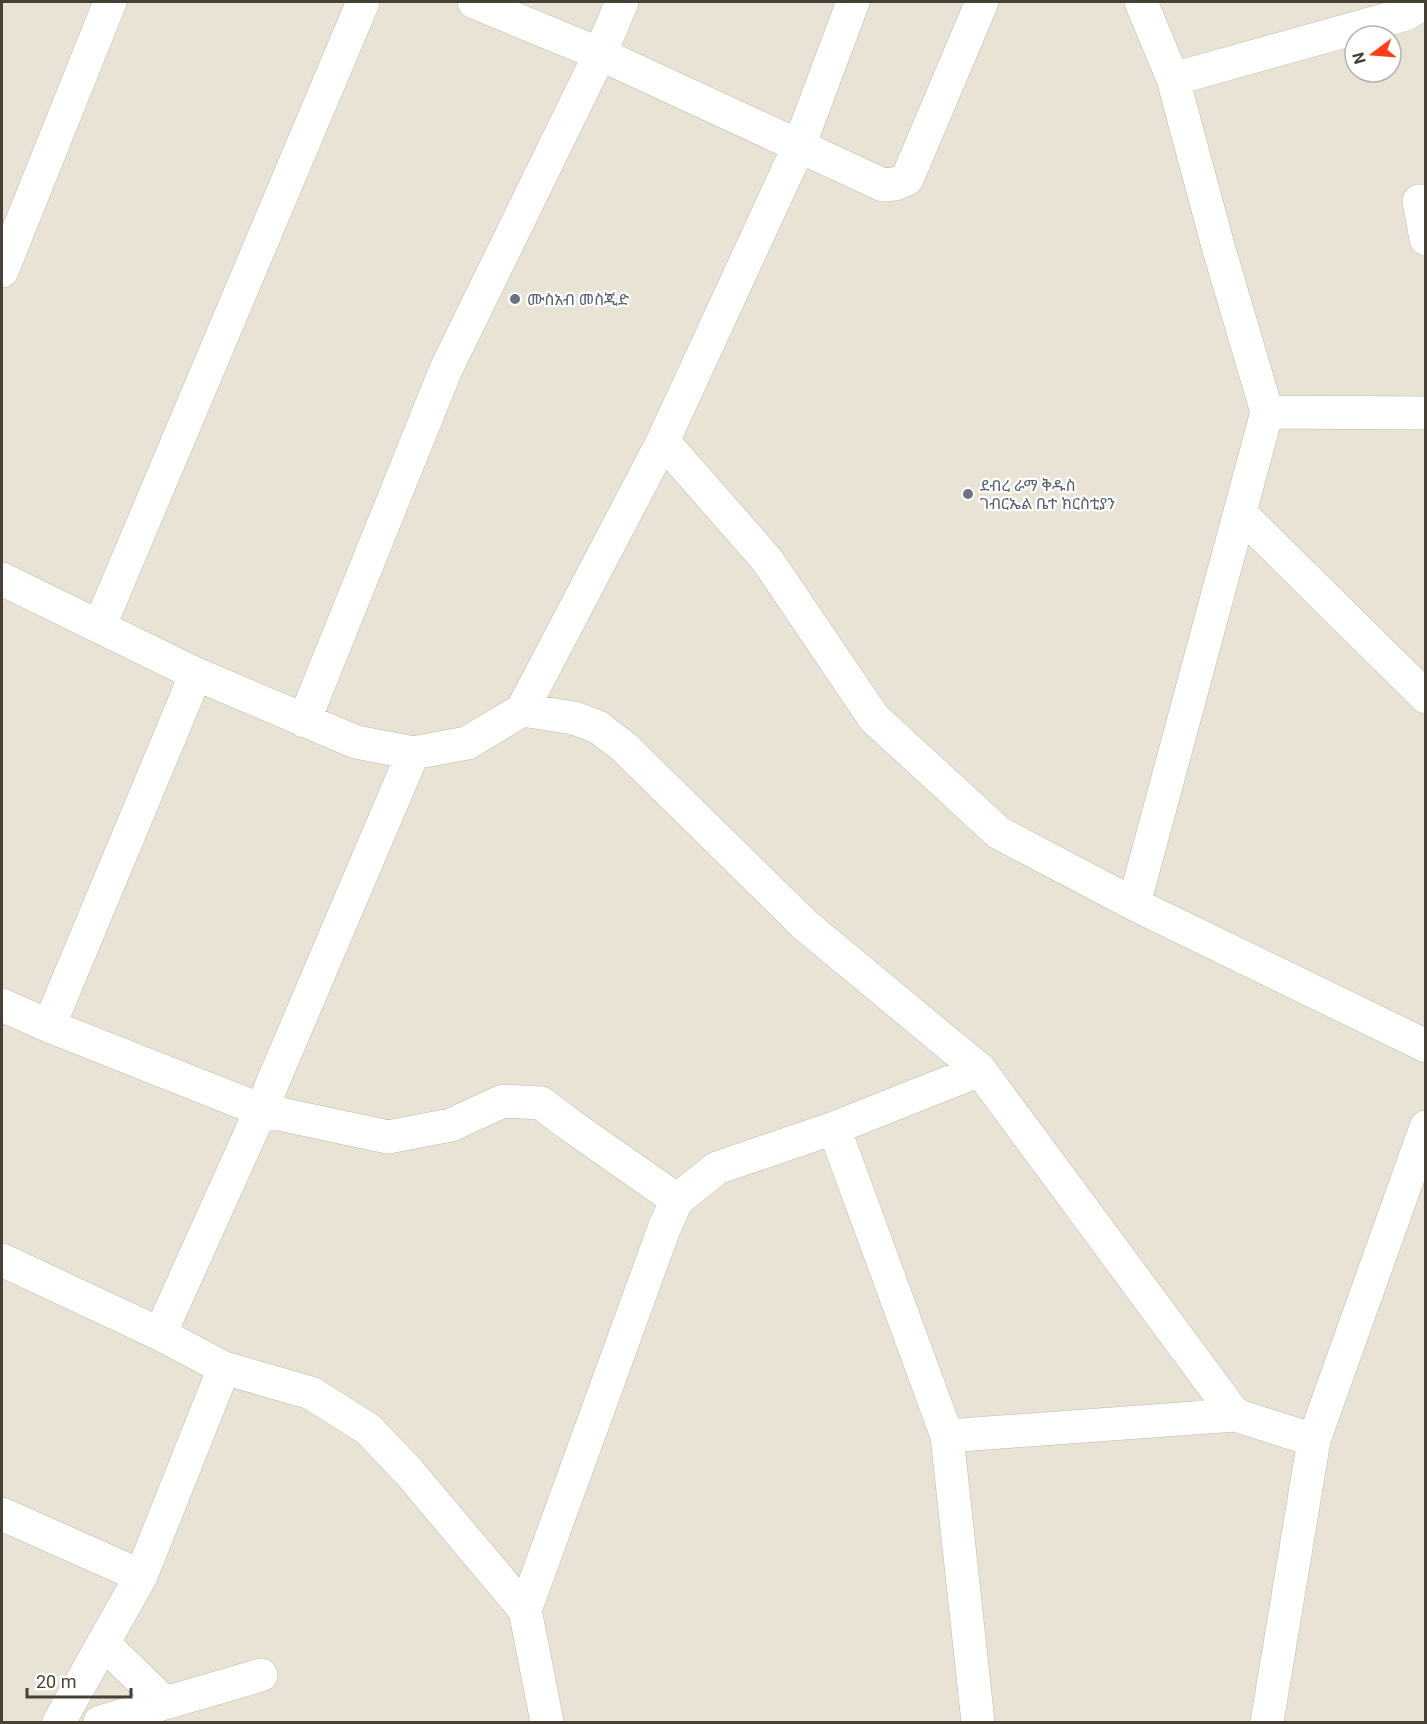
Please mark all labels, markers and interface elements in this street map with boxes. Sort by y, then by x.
north arrow [1343,24,1403,84]
text: N [1348,50,1370,66]
place label: ሙስአብ መስጂድ [527,290,630,309]
marker: ሙስአብ መስጂድ [508,292,522,306]
place label: ደብረ ራማ ቅዱስ ገብርኤል ቤተ ክርስቲያን [980,476,1115,513]
marker: ደብረ ራማ ቅዱስ ገብርኤል ቤተ ክርስቲያን [961,487,975,501]
scale bar [27,1661,130,1699]
text: 20 m [36,1671,76,1692]

